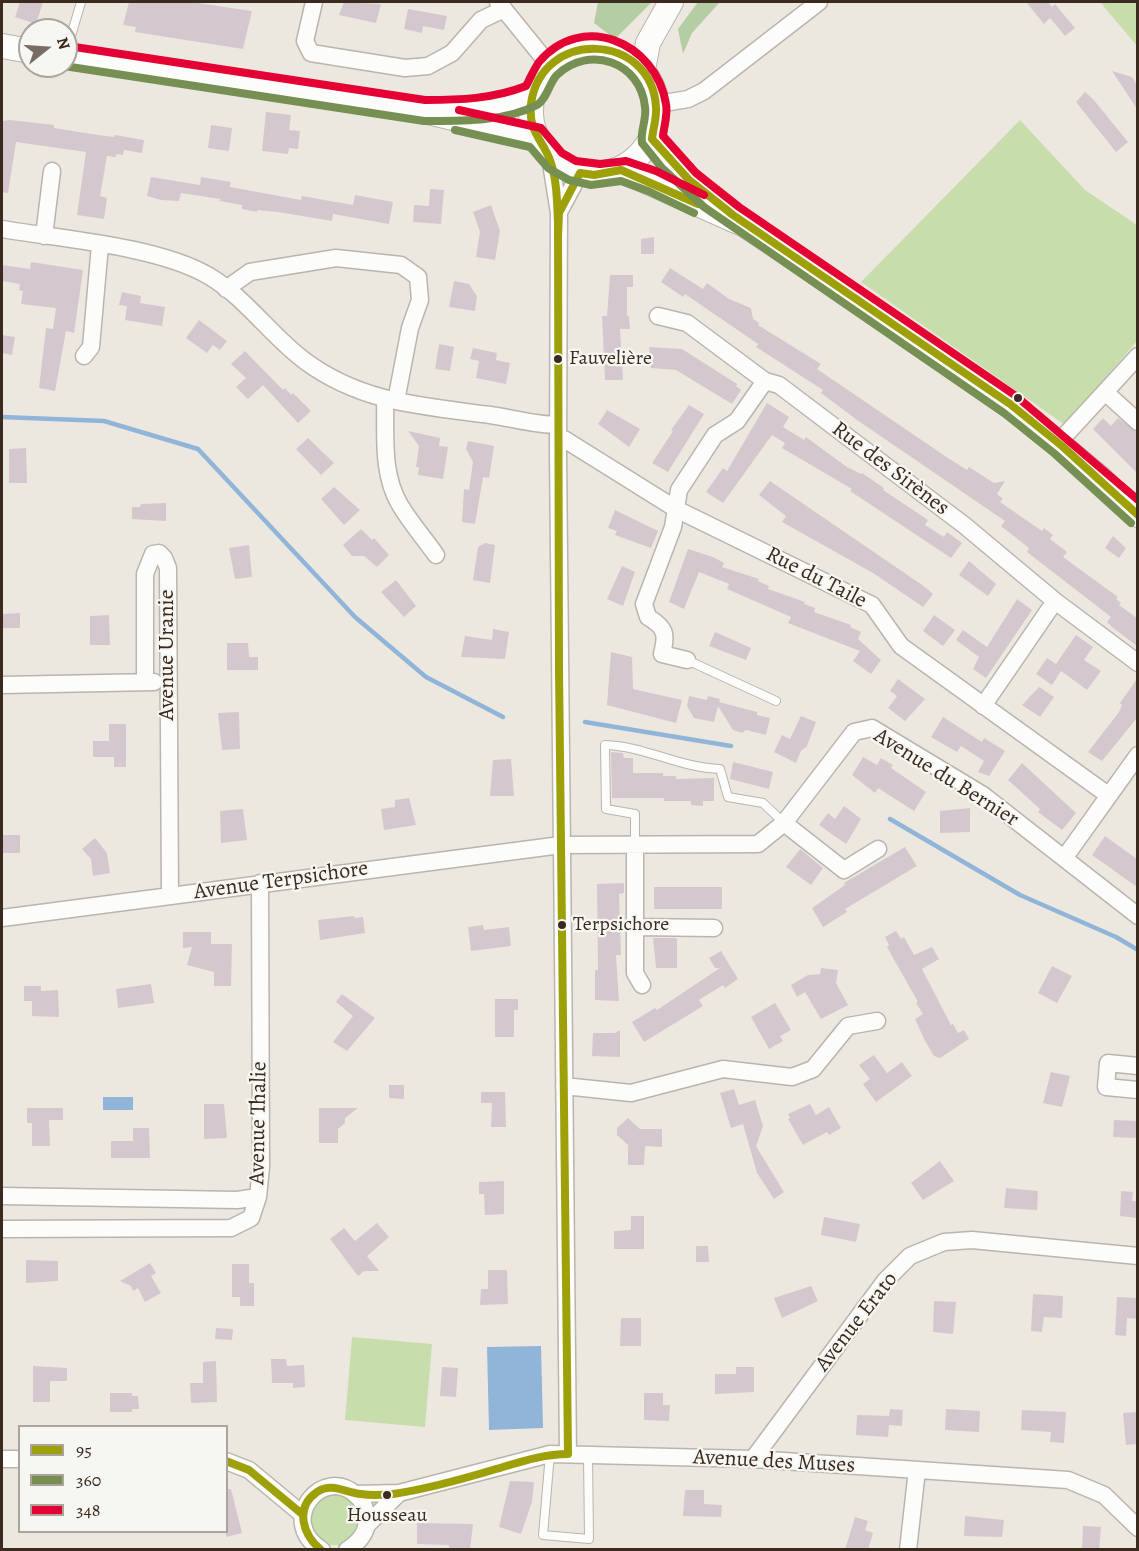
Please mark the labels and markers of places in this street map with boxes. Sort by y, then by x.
place label: Fauvelière [569,347,652,371]
marker: Fauvelière [552,353,564,365]
unlabelled marker [1012,392,1024,404]
place label: Terpsichore [573,913,669,937]
marker: Terpsichore [556,919,568,931]
marker: Housseau [381,1489,393,1501]
place label: Housseau [347,1504,427,1528]

